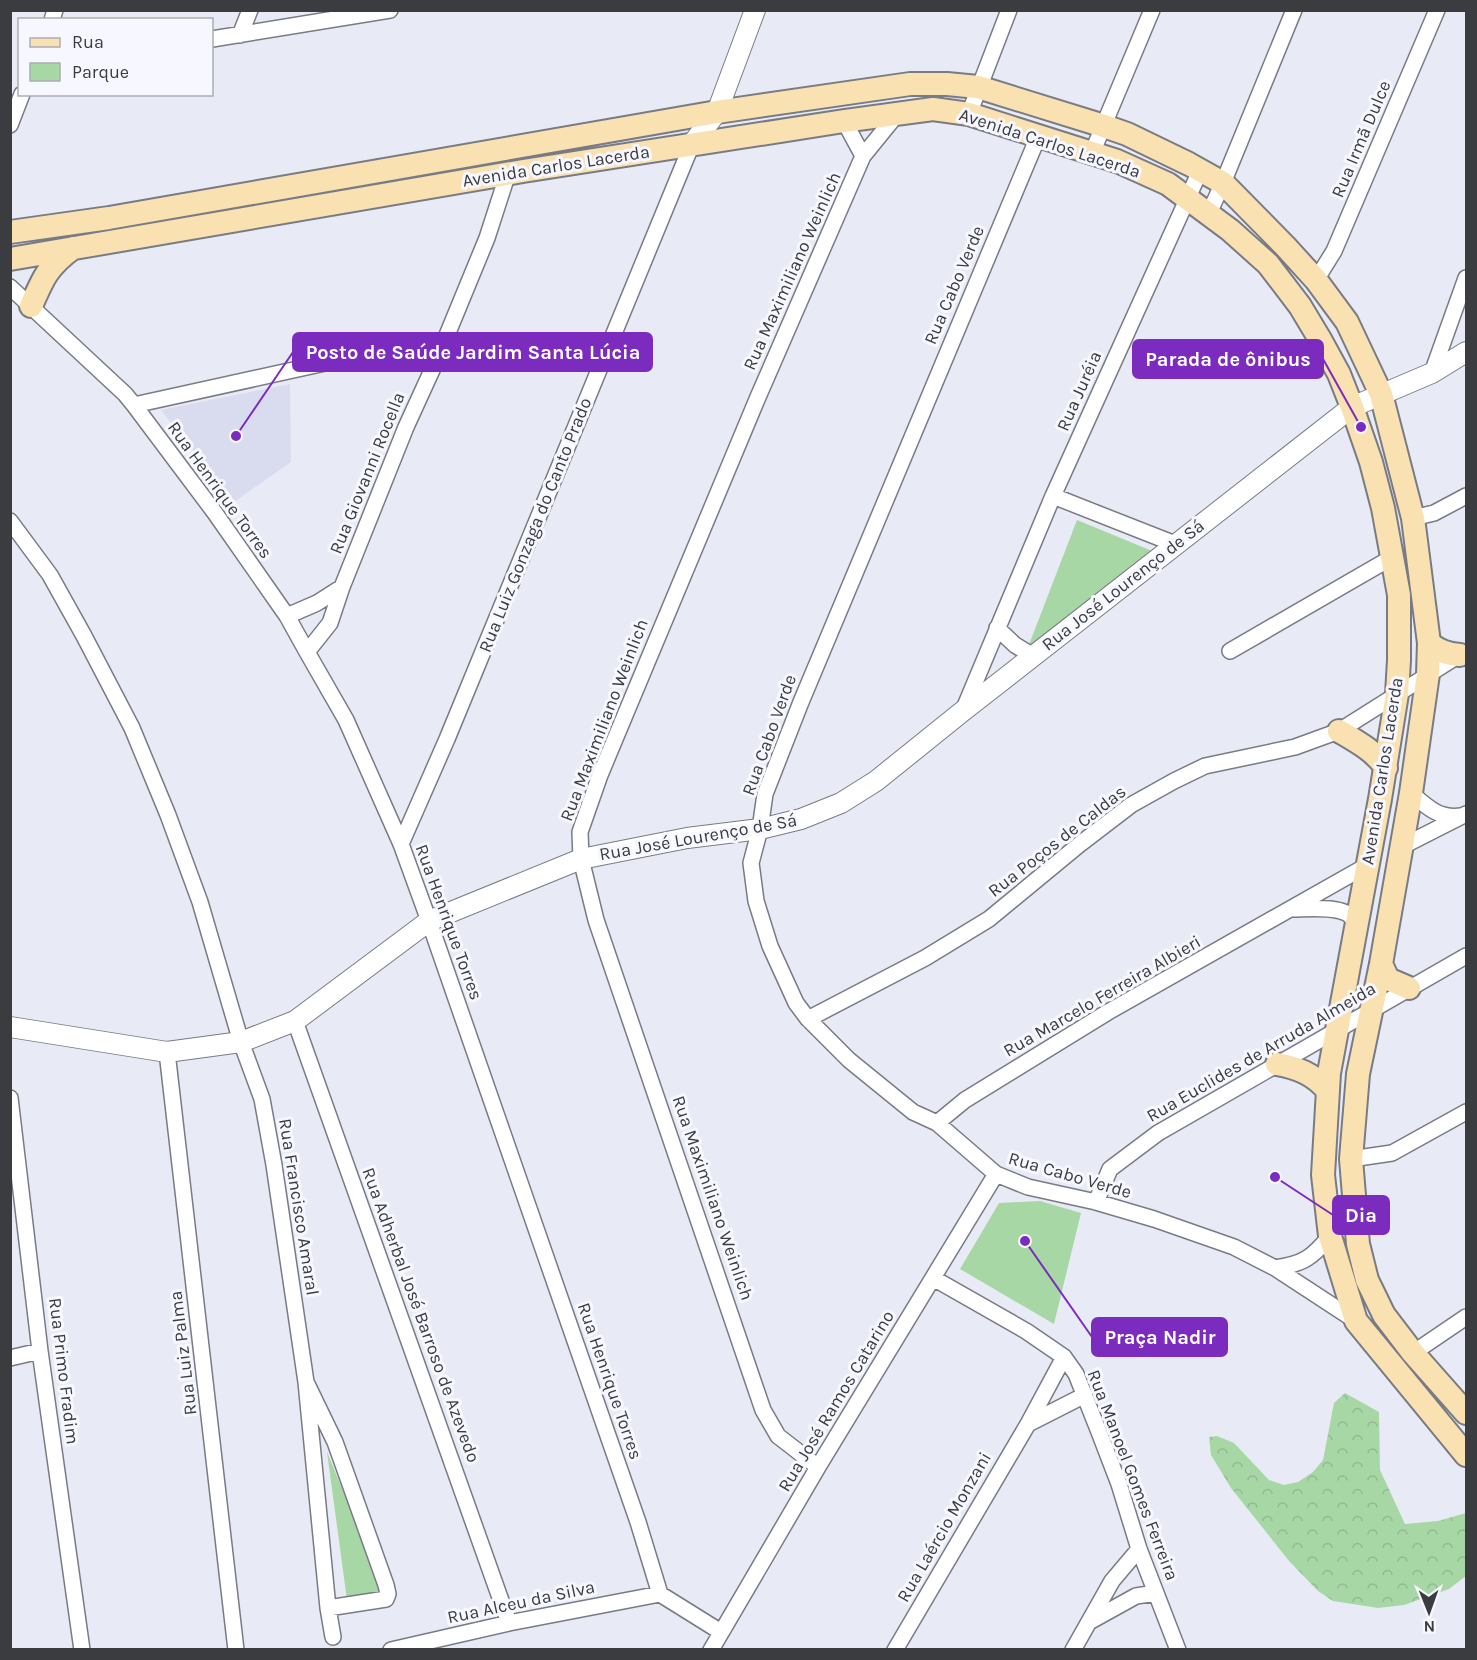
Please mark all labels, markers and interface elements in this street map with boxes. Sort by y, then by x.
legend [18,18,213,96]
text: Rua [72,31,104,53]
text: Parque [72,61,129,83]
street label: Rua Irmã Dulce [1326,77,1396,201]
street label: Avenida Carlos Lacerda [957,103,1143,183]
street label: Avenida Carlos Lacerda [461,140,651,192]
street label: Rua Maximiliano Weinlich [738,168,846,374]
street label: Rua Cabo Verde [919,222,989,348]
callout: Posto de Saúde Jardim Santa Lúcia [293,333,652,371]
callout: Parada de ônibus [1133,340,1323,378]
text: Posto de Saúde Jardim Santa Lúcia [306,341,640,364]
street label: Rua Juréia [1052,348,1106,434]
text: Parada de ônibus [1145,348,1311,371]
street label: Rua Giovanni Rocella [324,389,410,557]
street label: Rua Luiz Gonzaga do Canto Prado [474,394,596,656]
street label: Rua Henrique Torres [163,417,277,563]
street label: Rua José Lourenço de Sá [1037,515,1209,655]
street label: Rua Maximiliano Weinlich [555,616,653,824]
street label: Rua Cabo Verde [737,672,801,798]
street label: Avenida Carlos Lacerda [1356,676,1408,866]
street label: Rua Poços de Caldas [984,780,1130,902]
street label: Rua José Lourenço de Sá [597,809,799,865]
street label: Rua Henrique Torres [411,841,487,1003]
street label: Rua Marcelo Ferreira Albieri [999,930,1205,1062]
street label: Rua Euclides de Arruda Almeida [1142,977,1380,1127]
street label: Rua Maximiliano Weinlich [668,1093,758,1303]
street label: Rua Francisco Amaral [274,1117,324,1297]
street label: Rua Cabo Verde [1006,1147,1134,1203]
street label: Rua Adherbal José Barroso de Azevedo [357,1164,485,1466]
callout: Dia [1333,1196,1389,1234]
text: Dia [1345,1204,1377,1227]
street label: Rua Luiz Palma [164,1289,202,1417]
street label: Rua Primo Fradim [44,1296,84,1446]
street label: Rua Henrique Torres [573,1300,647,1462]
street label: Rua José Ramos Catarino [773,1306,899,1496]
callout: Praça Nadir [1092,1318,1227,1356]
text: Praça Nadir [1104,1326,1216,1349]
street label: Rua Manoel Gomes Ferreira [1083,1367,1183,1583]
street label: Rua Laércio Monzani [892,1448,996,1606]
street label: Rua Alceu da Silva [445,1576,597,1628]
north arrow [1399,1582,1459,1642]
text: N [1423,1617,1435,1636]

